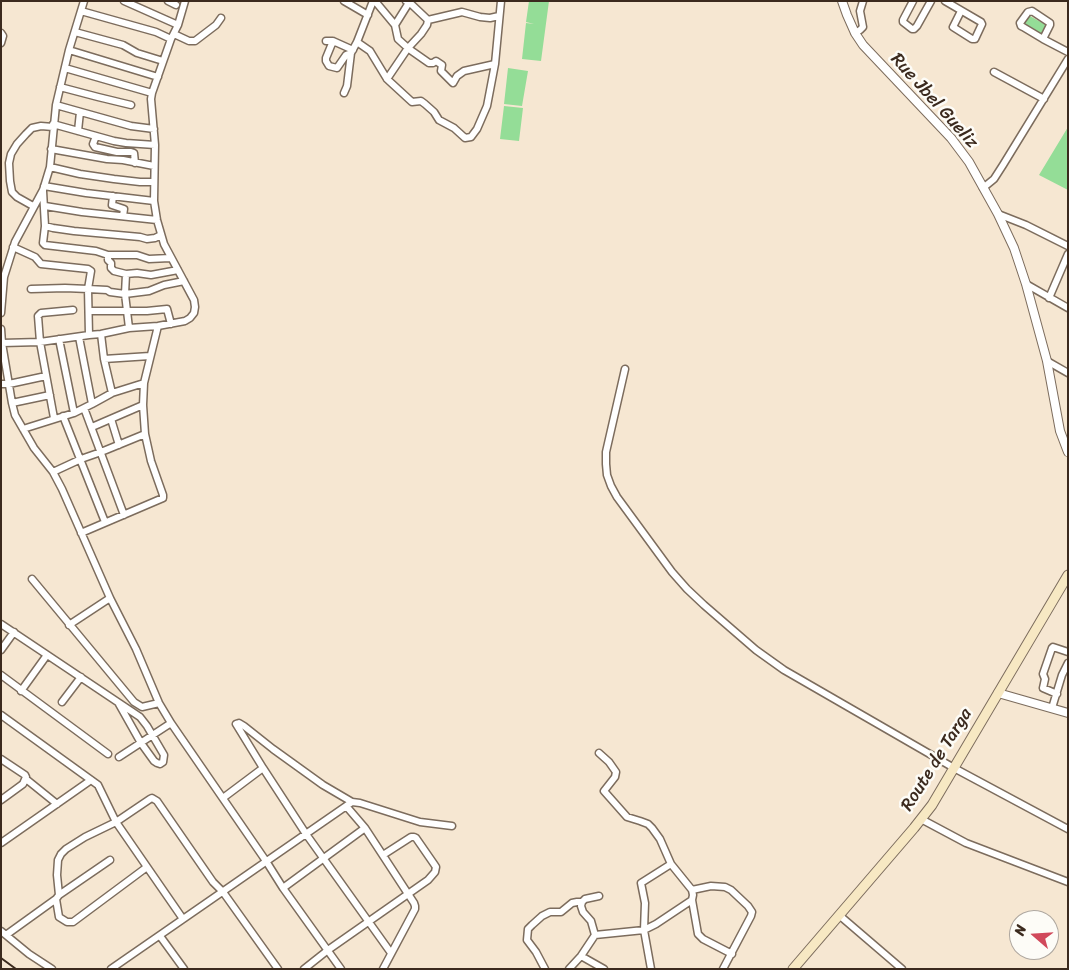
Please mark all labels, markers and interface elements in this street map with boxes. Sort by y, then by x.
street label: Rue Jbel Gueliz [886,49,982,153]
street label: Route de Targa [897,705,977,815]
north arrow [1009,910,1059,960]
text: N [1007,922,1034,939]

